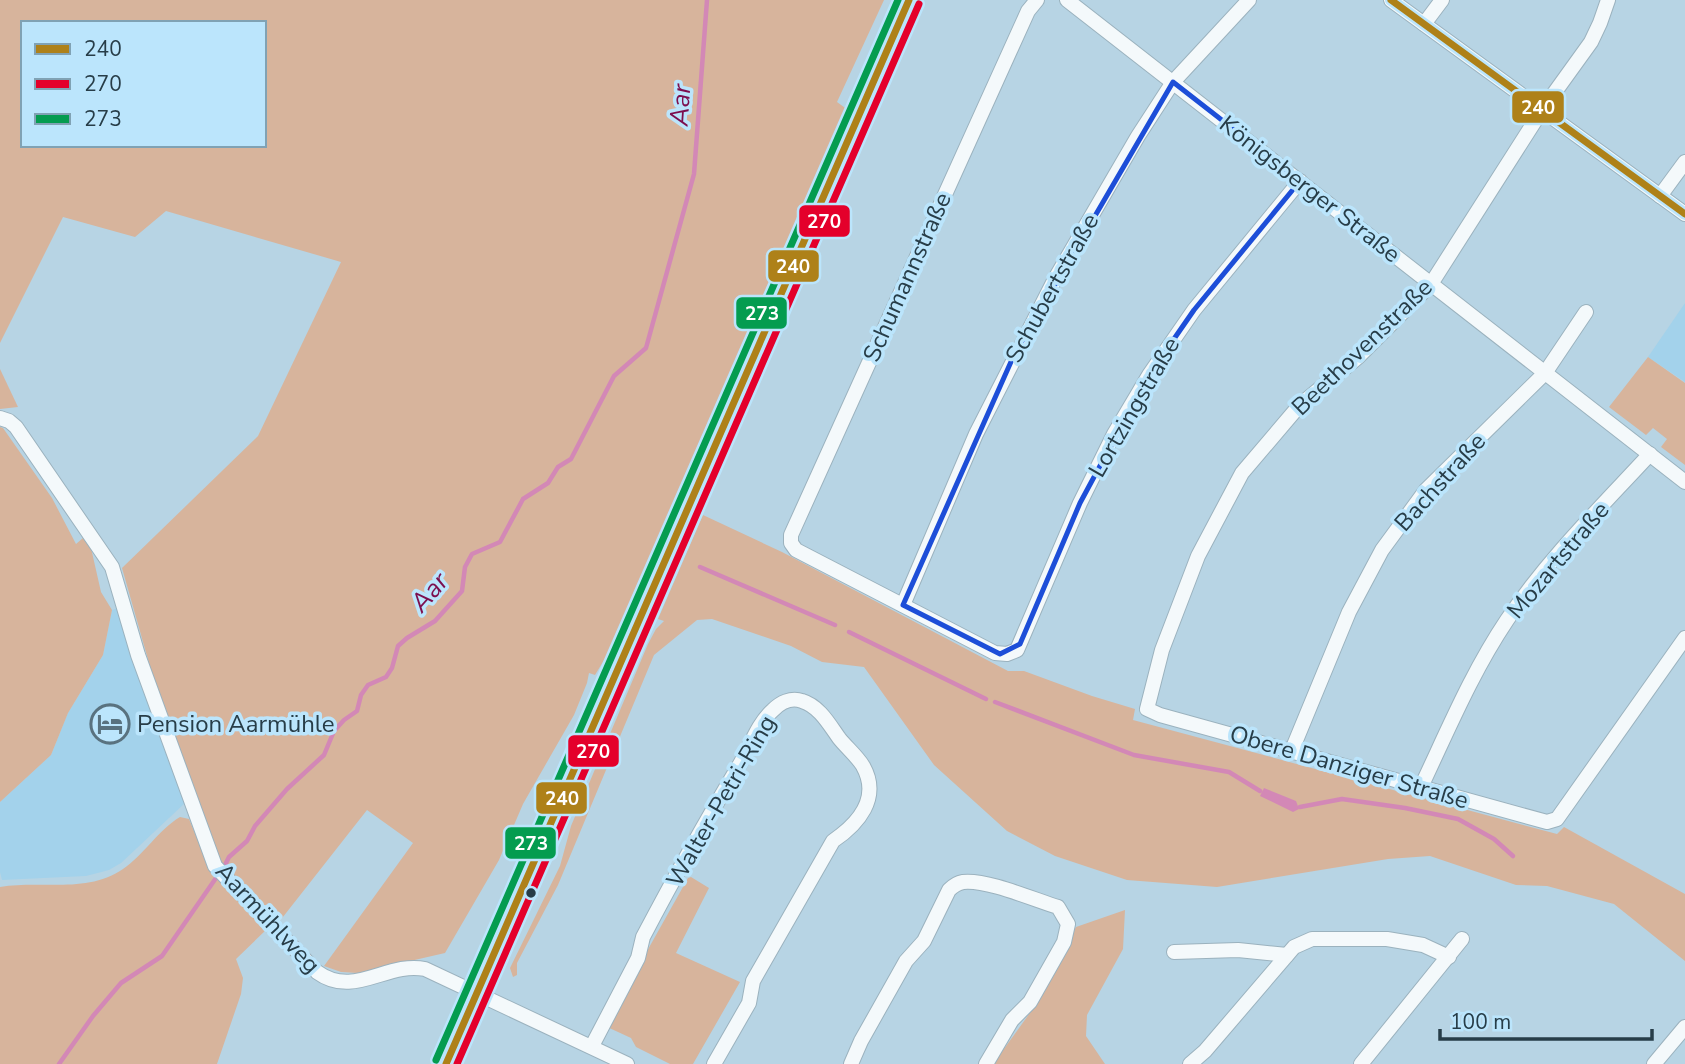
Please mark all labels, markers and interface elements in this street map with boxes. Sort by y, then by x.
legend [21,21,266,147]
text: 240 [84,35,122,63]
text: 270 [84,70,122,98]
water label: Aar [662,82,699,128]
line badge: 240 [1511,90,1565,124]
text: 240 [1521,95,1555,121]
text: 273 [84,105,122,133]
street label: Königsberger Straße [1213,108,1407,270]
street label: Schumannstraße [855,187,959,367]
line badge: 270 [798,204,851,238]
street label: Schubertstraße [998,208,1106,368]
text: 270 [807,209,841,235]
line badge: 240 [767,249,820,283]
text: 240 [776,254,810,280]
street label: Beethovenstraße [1285,272,1439,422]
line badge: 273 [735,296,788,330]
text: 273 [745,301,779,327]
street label: Lortzingstraße [1081,331,1187,483]
street label: Bachstraße [1387,426,1493,538]
street label: Mozartstraße [1500,495,1616,625]
water label: Aar [402,564,457,620]
hotel icon: Pension Aarmühle [89,703,131,745]
place label: Pension Aarmühle [137,708,335,740]
street label: Walter-Petri-Ring [659,709,783,893]
street label: Obere Danziger Straße [1226,718,1472,816]
line badge: 270 [567,734,620,768]
text: 270 [576,739,610,765]
line badge: 240 [535,781,588,815]
text: 240 [545,786,579,812]
line badge: 273 [504,826,557,860]
text: 273 [514,831,548,857]
street label: Aarmühlweg [209,856,327,980]
unlabelled marker [524,886,538,900]
scale bar [1440,998,1652,1042]
text: 100 m [1450,1008,1511,1036]

